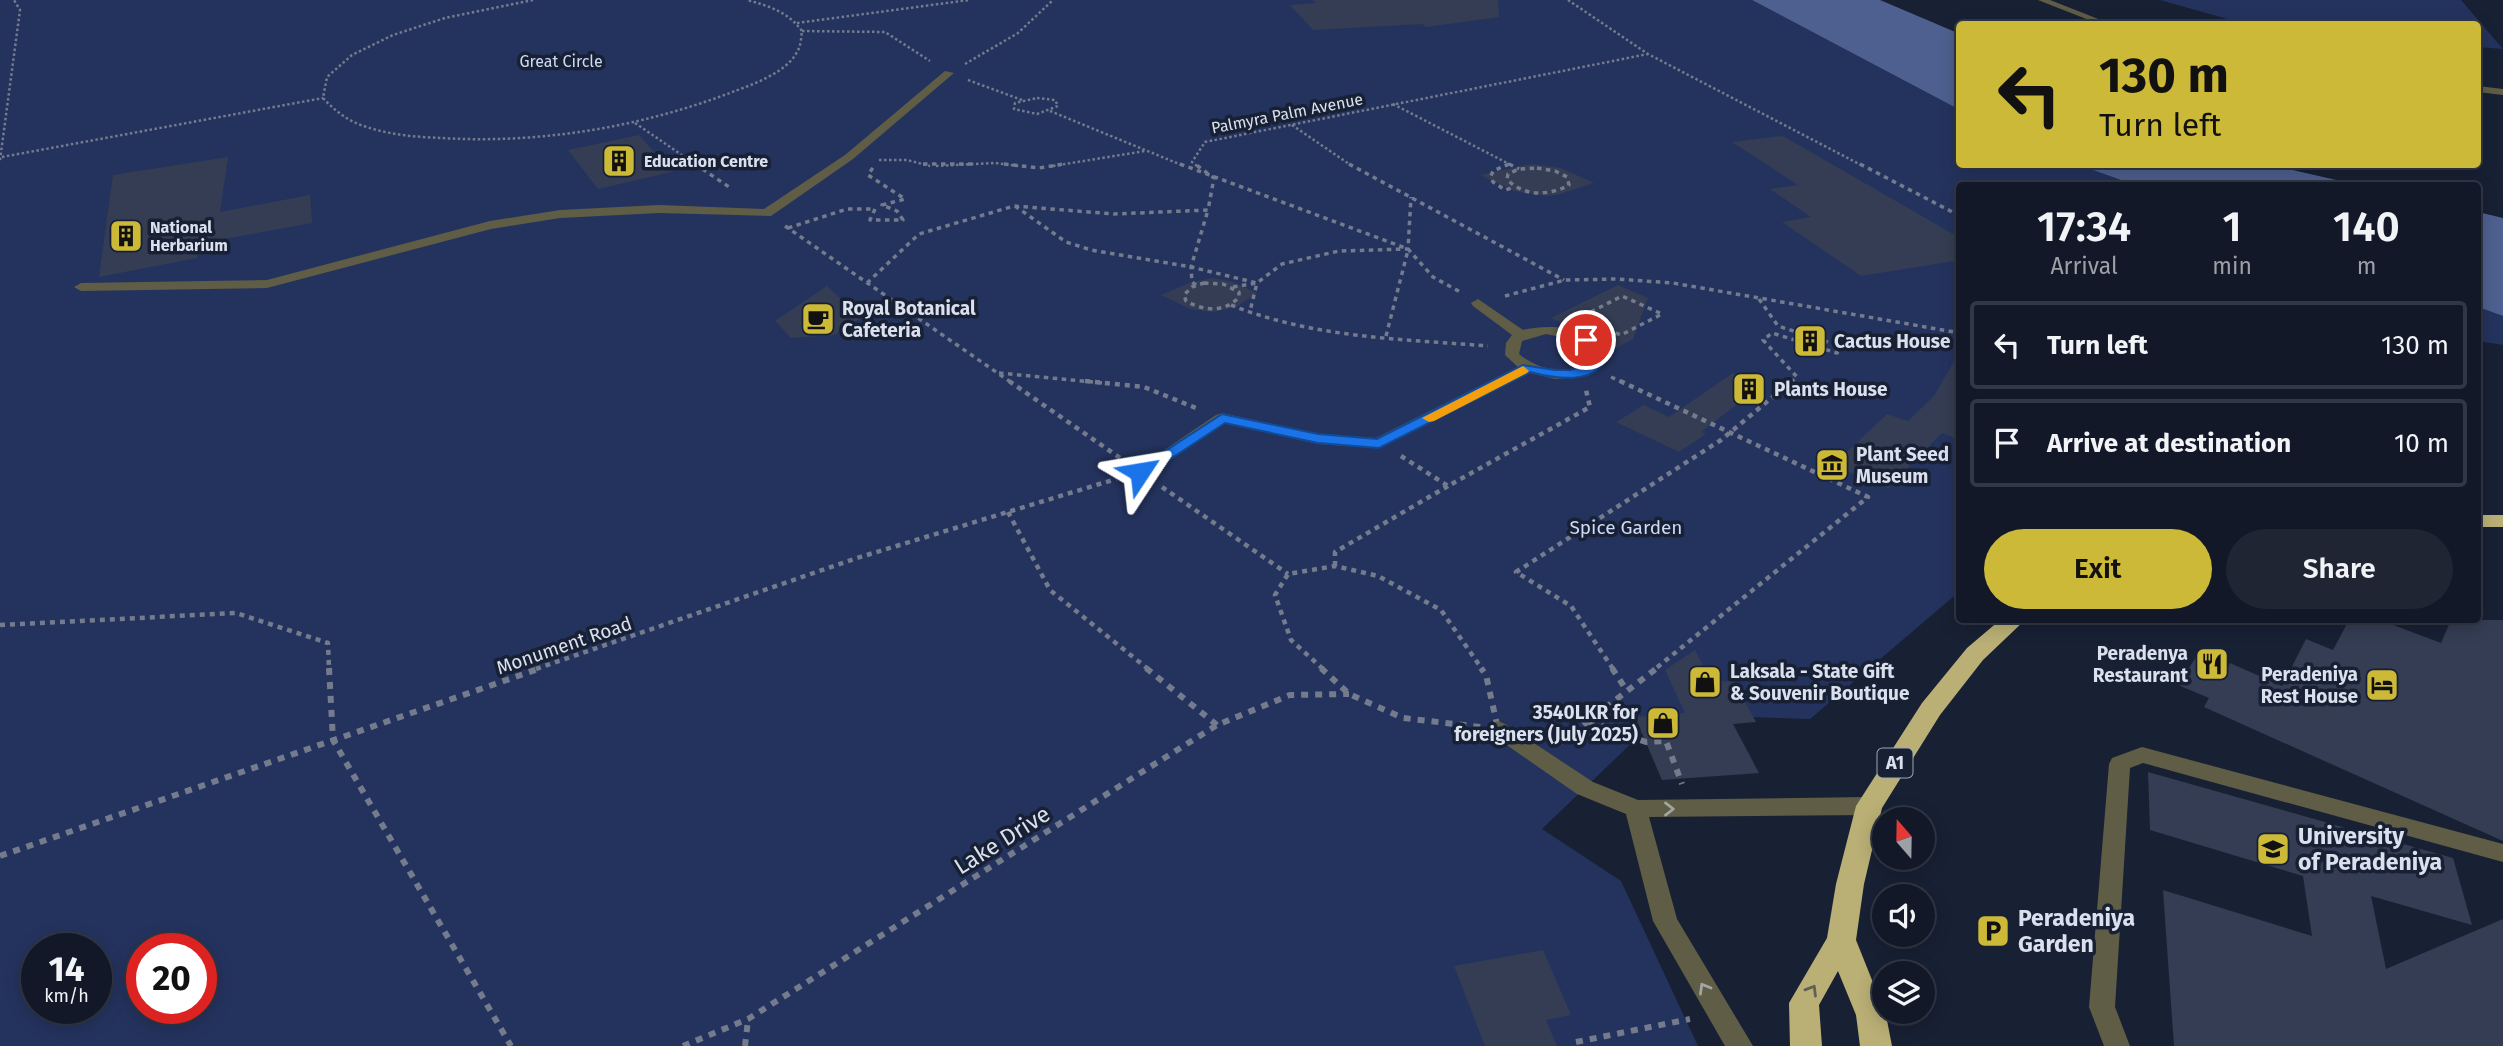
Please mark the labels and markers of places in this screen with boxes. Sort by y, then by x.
building icon: Education Centre [600,142,638,180]
place label: Education Centre [644,152,768,171]
building icon: National Herbarium [107,217,145,255]
place label: National Herbarium [150,218,228,255]
place label: Royal Botanical Cafeteria [842,297,976,342]
cafe icon: Royal Botanical Cafeteria [799,300,837,338]
pin [1556,310,1616,370]
building icon: Cactus House [1791,322,1829,360]
place label: Cactus House [1834,330,1950,353]
building icon: Plants House [1730,370,1768,408]
place label: Plants House [1774,378,1887,401]
place label: Plant Seed Museum [1856,443,1949,488]
museum icon: Plant Seed Museum [1813,446,1851,484]
place label: Peradenya Restaurant [2093,642,2189,687]
restaurant icon: Peradenya Restaurant [2193,645,2231,683]
place label: Laksala - State Gift & Souvenir Boutique [1730,660,1909,705]
shop icon: Laksala - State Gift & Souvenir Boutique [1686,663,1724,701]
place label: Peradeniya Rest House [2261,663,2358,708]
hotel icon: Peradeniya Rest House [2363,666,2401,704]
place label: 3540LKR for foreigners (July 2025) [1454,701,1638,746]
shop icon: 3540LKR for foreigners (July 2025) [1644,704,1682,742]
place label: University of Peradeniya [2298,822,2442,876]
school or university icon: University of Peradeniya [2254,830,2292,868]
place label: Peradeniya Garden [2018,904,2135,958]
parking icon: Peradeniya Garden [1974,912,2012,950]

